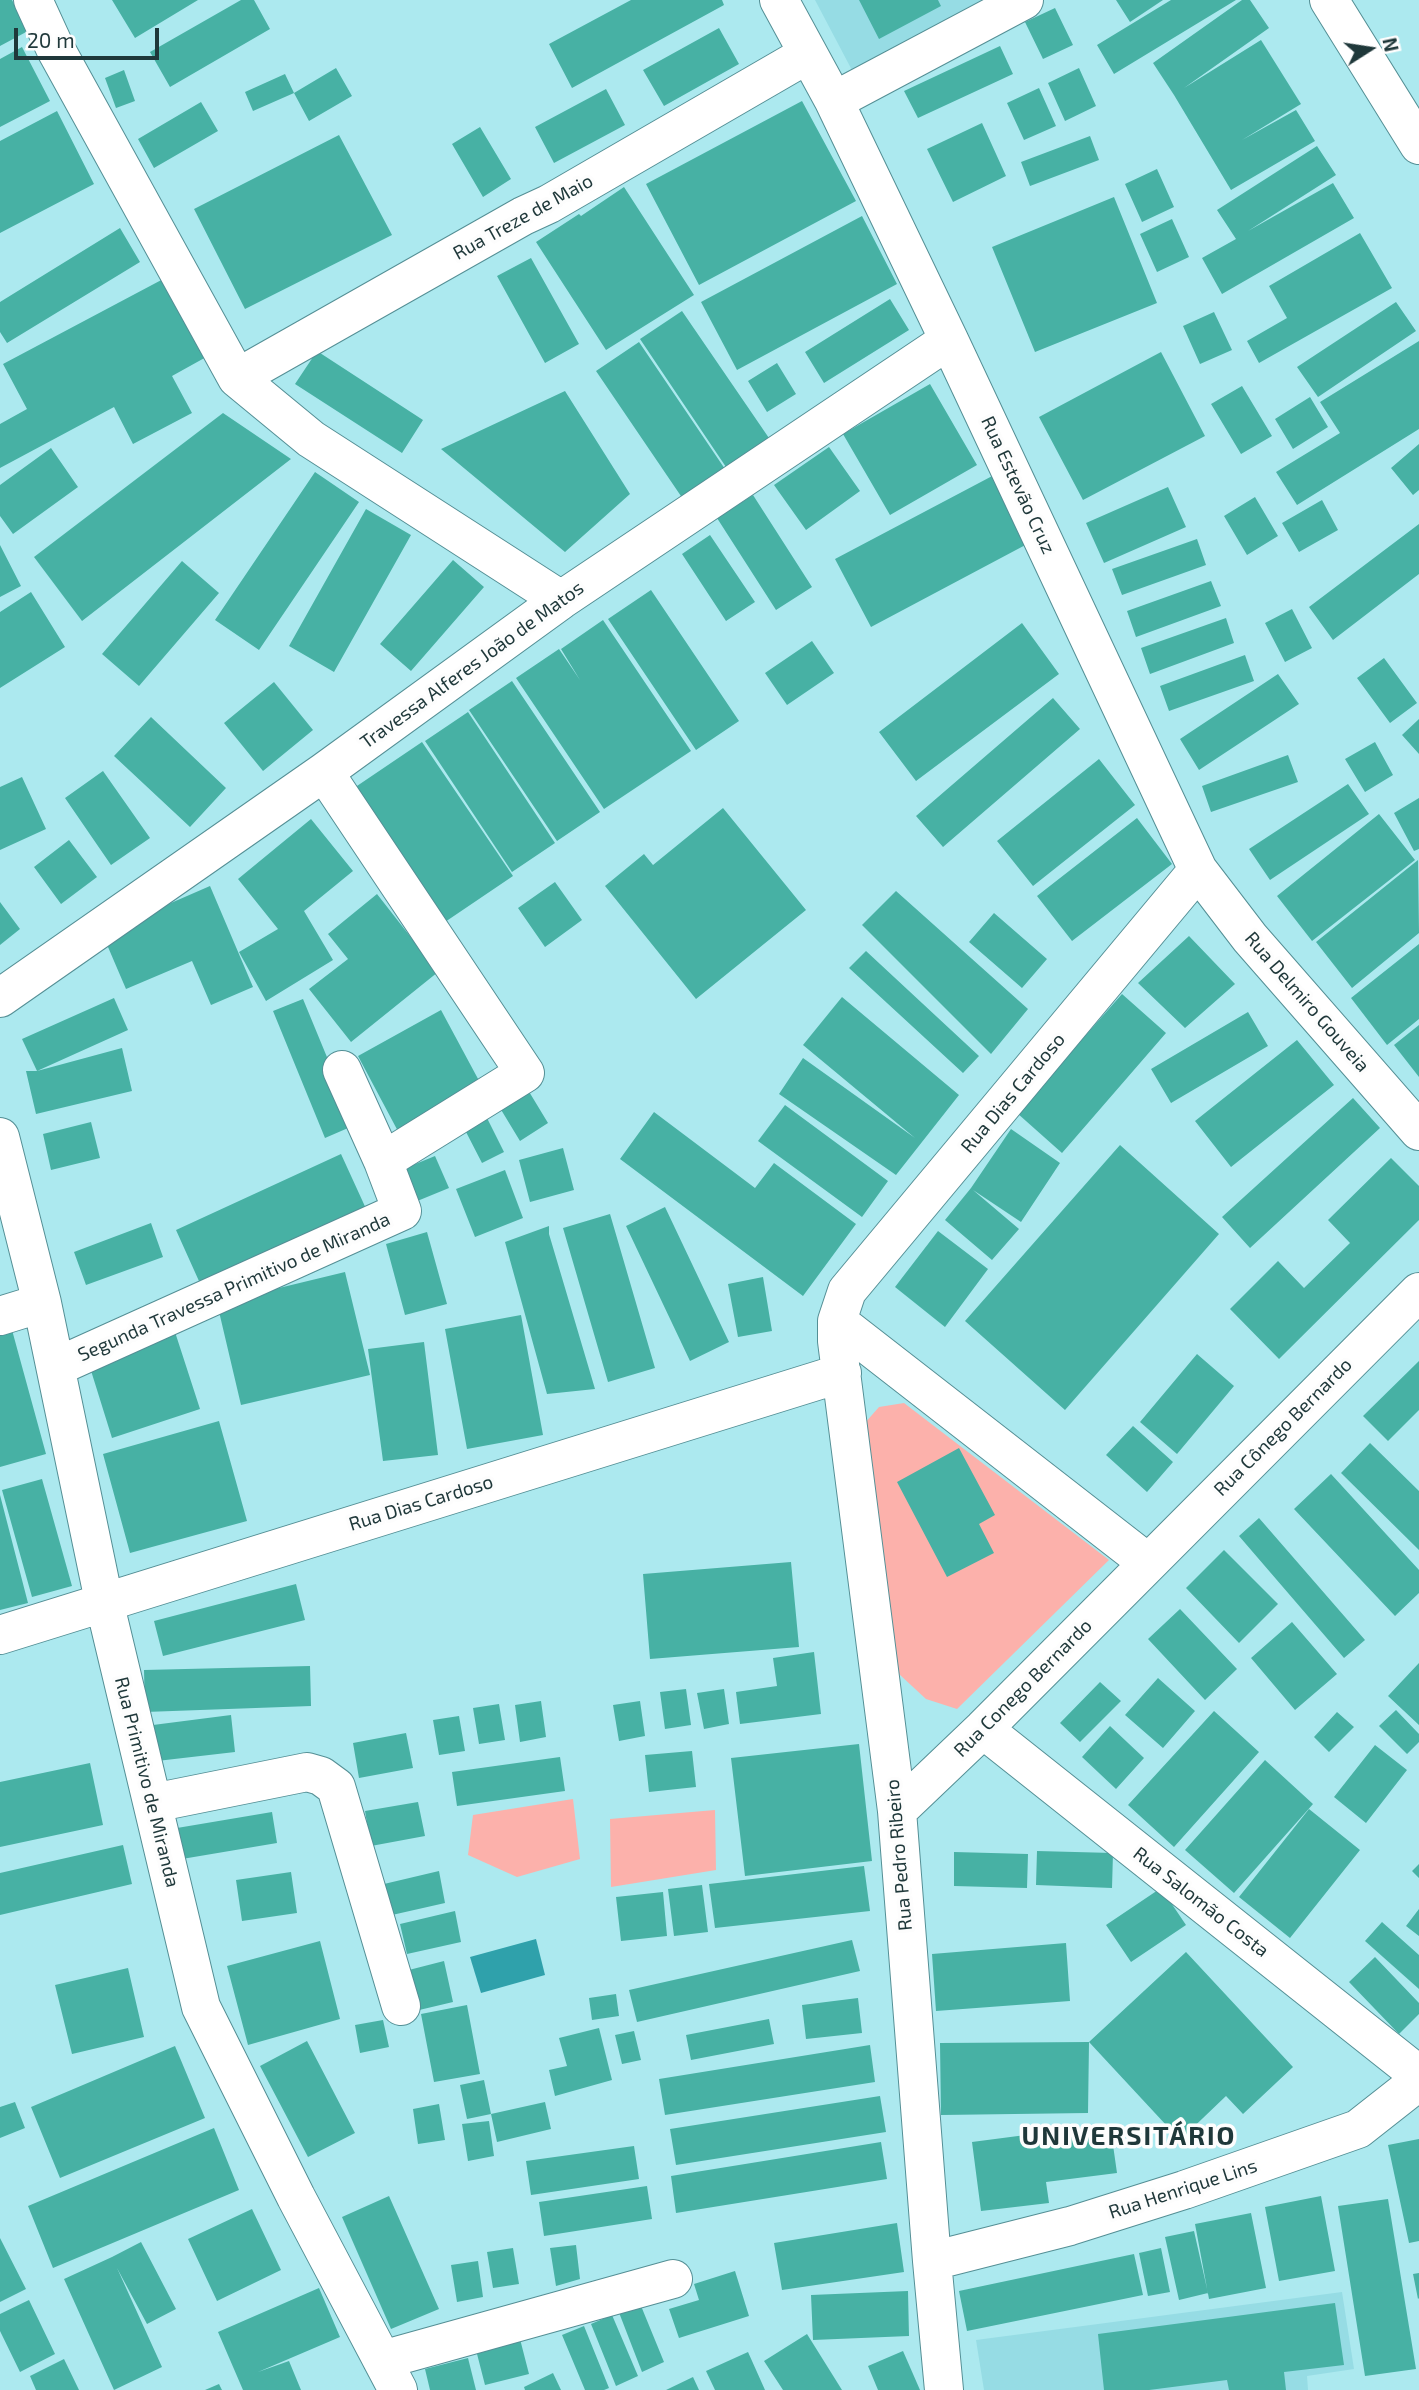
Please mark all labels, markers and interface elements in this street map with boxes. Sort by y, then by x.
scale bar [18,14,163,58]
north arrow [1335,14,1405,84]
text: 20 m [27,27,75,52]
text: N [1378,35,1404,54]
street label: Rua Treze de Maio [449,169,597,265]
street label: Rua Estevão Cruz [976,413,1060,557]
street label: Travessa Alferes João de Matos [356,576,588,754]
street label: Rua Delmiro Gouveia [1240,927,1374,1077]
street label: Rua Dias Cardoso [956,1028,1070,1158]
street label: Segunda Travessa Primitivo de Miranda [74,1208,394,1366]
street label: Rua Cônego Bernardo [1209,1353,1357,1501]
street label: Rua Dias Cardoso [346,1470,496,1536]
street label: Rua Conego Bernardo [949,1614,1097,1762]
street label: Rua Primitivo de Miranda [110,1674,184,1890]
street label: Rua Pedro Ribeiro [881,1778,917,1932]
street label: Rua Salomão Costa [1129,1842,1273,1962]
district label: UNIVERSITÁRIO [1023,2120,1235,2152]
street label: Rua Henrique Lins [1106,2154,1260,2224]

